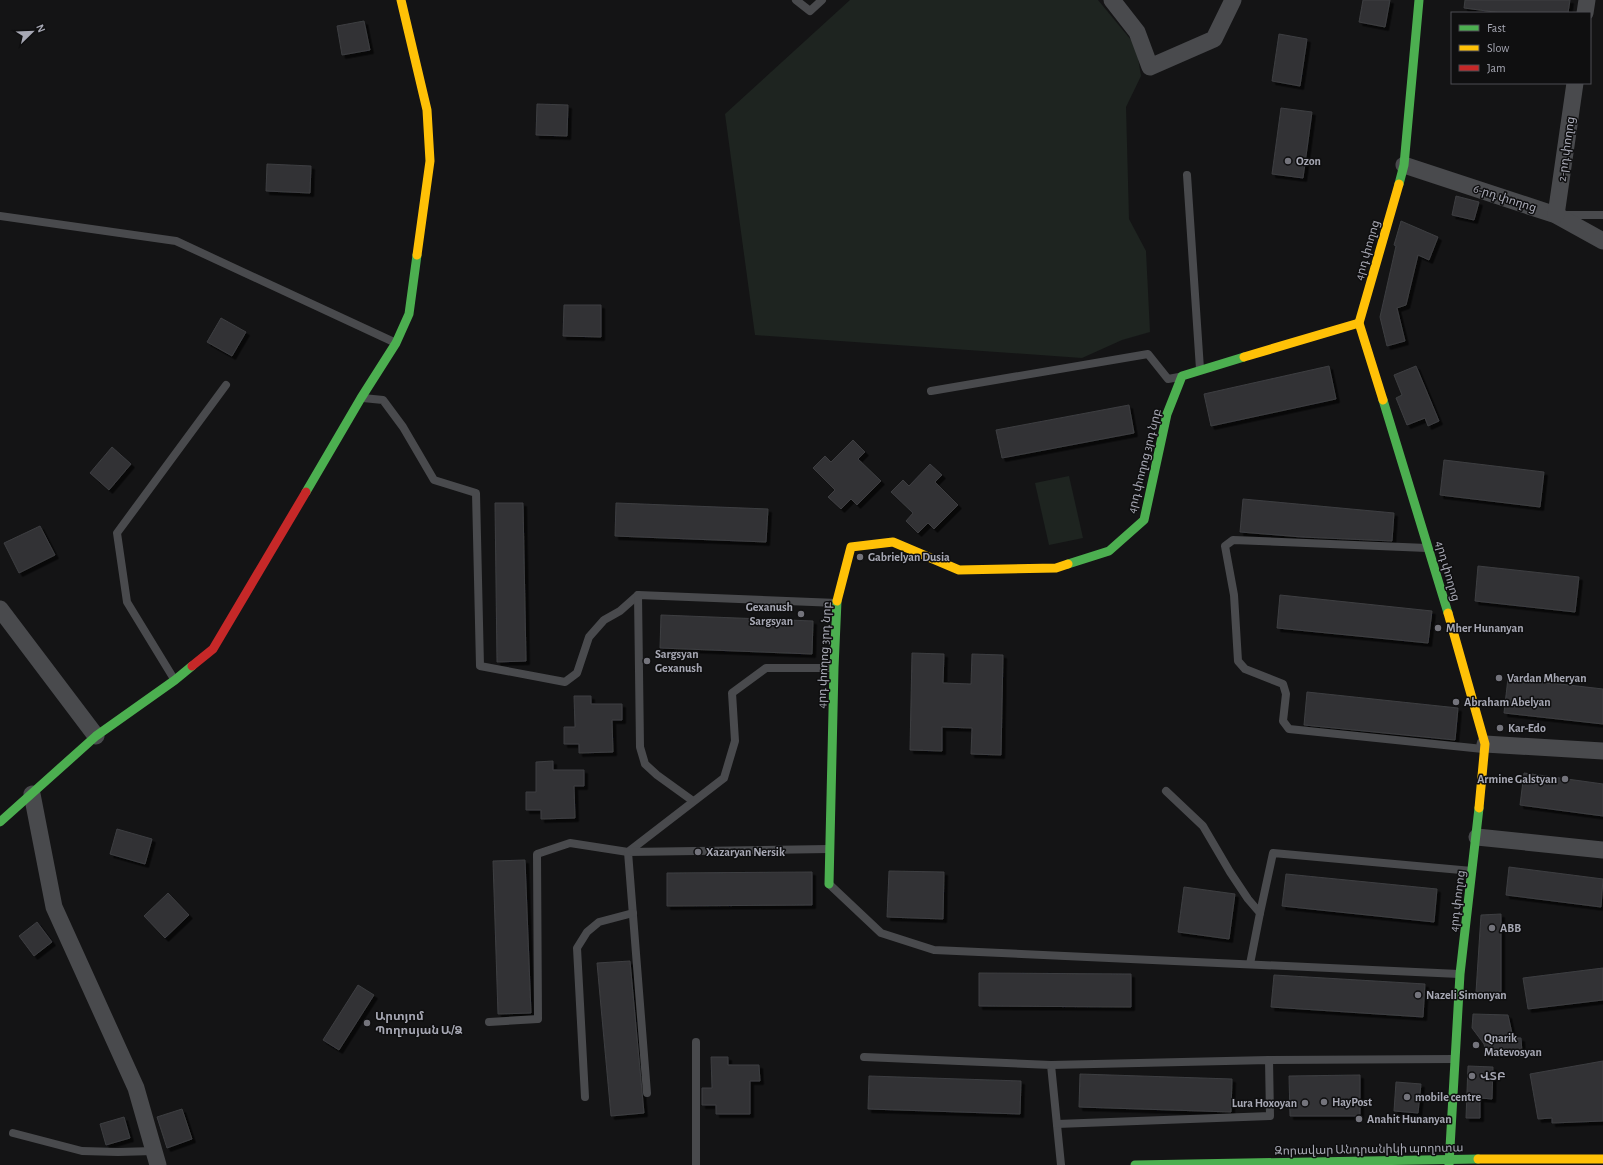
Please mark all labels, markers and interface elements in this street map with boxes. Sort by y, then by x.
north arrow [12,12,52,52]
legend [1451,12,1591,84]
text: Fast [1487,22,1506,34]
text: N [34,23,47,34]
text: Slow [1487,42,1509,54]
text: Jam [1487,62,1506,74]
street label: 2-րդ փողոց [1555,116,1577,182]
place label: Ozon [1296,155,1321,167]
marker: Ozon [1283,156,1293,166]
street label: 6-րդ փողոց [1472,182,1538,215]
street label: 4րդ փողոց [1353,218,1382,282]
street label: 4րդ փողոց 3րդ նրբ [1125,407,1164,515]
street label: 4րդ փողոց [1433,539,1462,603]
place label: Gabrielyan Dusia [868,551,950,564]
marker: Gabrielyan Dusia [855,552,865,562]
place label: Gexanush Sargsyan [746,601,793,628]
street label: 4րդ փողոց 3րդ նրբ [815,601,834,709]
marker: Gexanush Sargsyan [796,609,806,619]
place label: Mher Hunanyan [1446,622,1524,635]
marker: Mher Hunanyan [1433,623,1443,633]
place label: Sargsyan Gexanush [655,648,702,674]
marker: Sargsyan Gexanush [642,656,652,666]
place label: Vardan Mheryan [1507,672,1587,685]
marker: Vardan Mheryan [1494,673,1504,683]
place label: Abraham Abelyan [1464,696,1551,709]
marker: Abraham Abelyan [1451,697,1461,707]
place label: Kar-Edo [1508,722,1546,734]
marker: Kar-Edo [1495,723,1505,733]
place label: Armine Galstyan [1477,773,1557,786]
marker: Armine Galstyan [1560,774,1570,784]
place label: Xazaryan Nersik [706,846,785,859]
marker: Xazaryan Nersik [693,847,703,857]
street label: 4րդ փողոց [1447,869,1468,933]
place label: ABB [1500,922,1521,934]
marker: ABB [1487,923,1497,933]
place label: Nazeli Simonyan [1426,989,1507,1002]
marker: Nazeli Simonyan [1413,990,1423,1000]
place label: Արտյոմ Պողոսյան Ա/Ձ [375,1010,463,1037]
marker: Արտյոմ Պողոսյան Ա/Ձ [362,1018,372,1028]
place label: Qnarik Matevosyan [1484,1032,1542,1059]
marker: Qnarik Matevosyan [1471,1040,1481,1050]
place label: ՎՏԲ [1480,1070,1506,1082]
marker: ՎՏԲ [1467,1071,1477,1081]
place label: mobile centre [1415,1091,1482,1103]
marker: mobile centre [1402,1092,1412,1102]
place label: HayPost [1332,1096,1372,1109]
place label: Lura Hoxoyan [1232,1097,1297,1110]
marker: HayPost [1319,1097,1329,1107]
marker: Lura Hoxoyan [1300,1098,1310,1108]
place label: Anahit Hunanyan [1367,1113,1452,1126]
marker: Anahit Hunanyan [1354,1114,1364,1124]
street label: Զորավար Անդրանիկի պողոտա [1274,1141,1464,1158]

